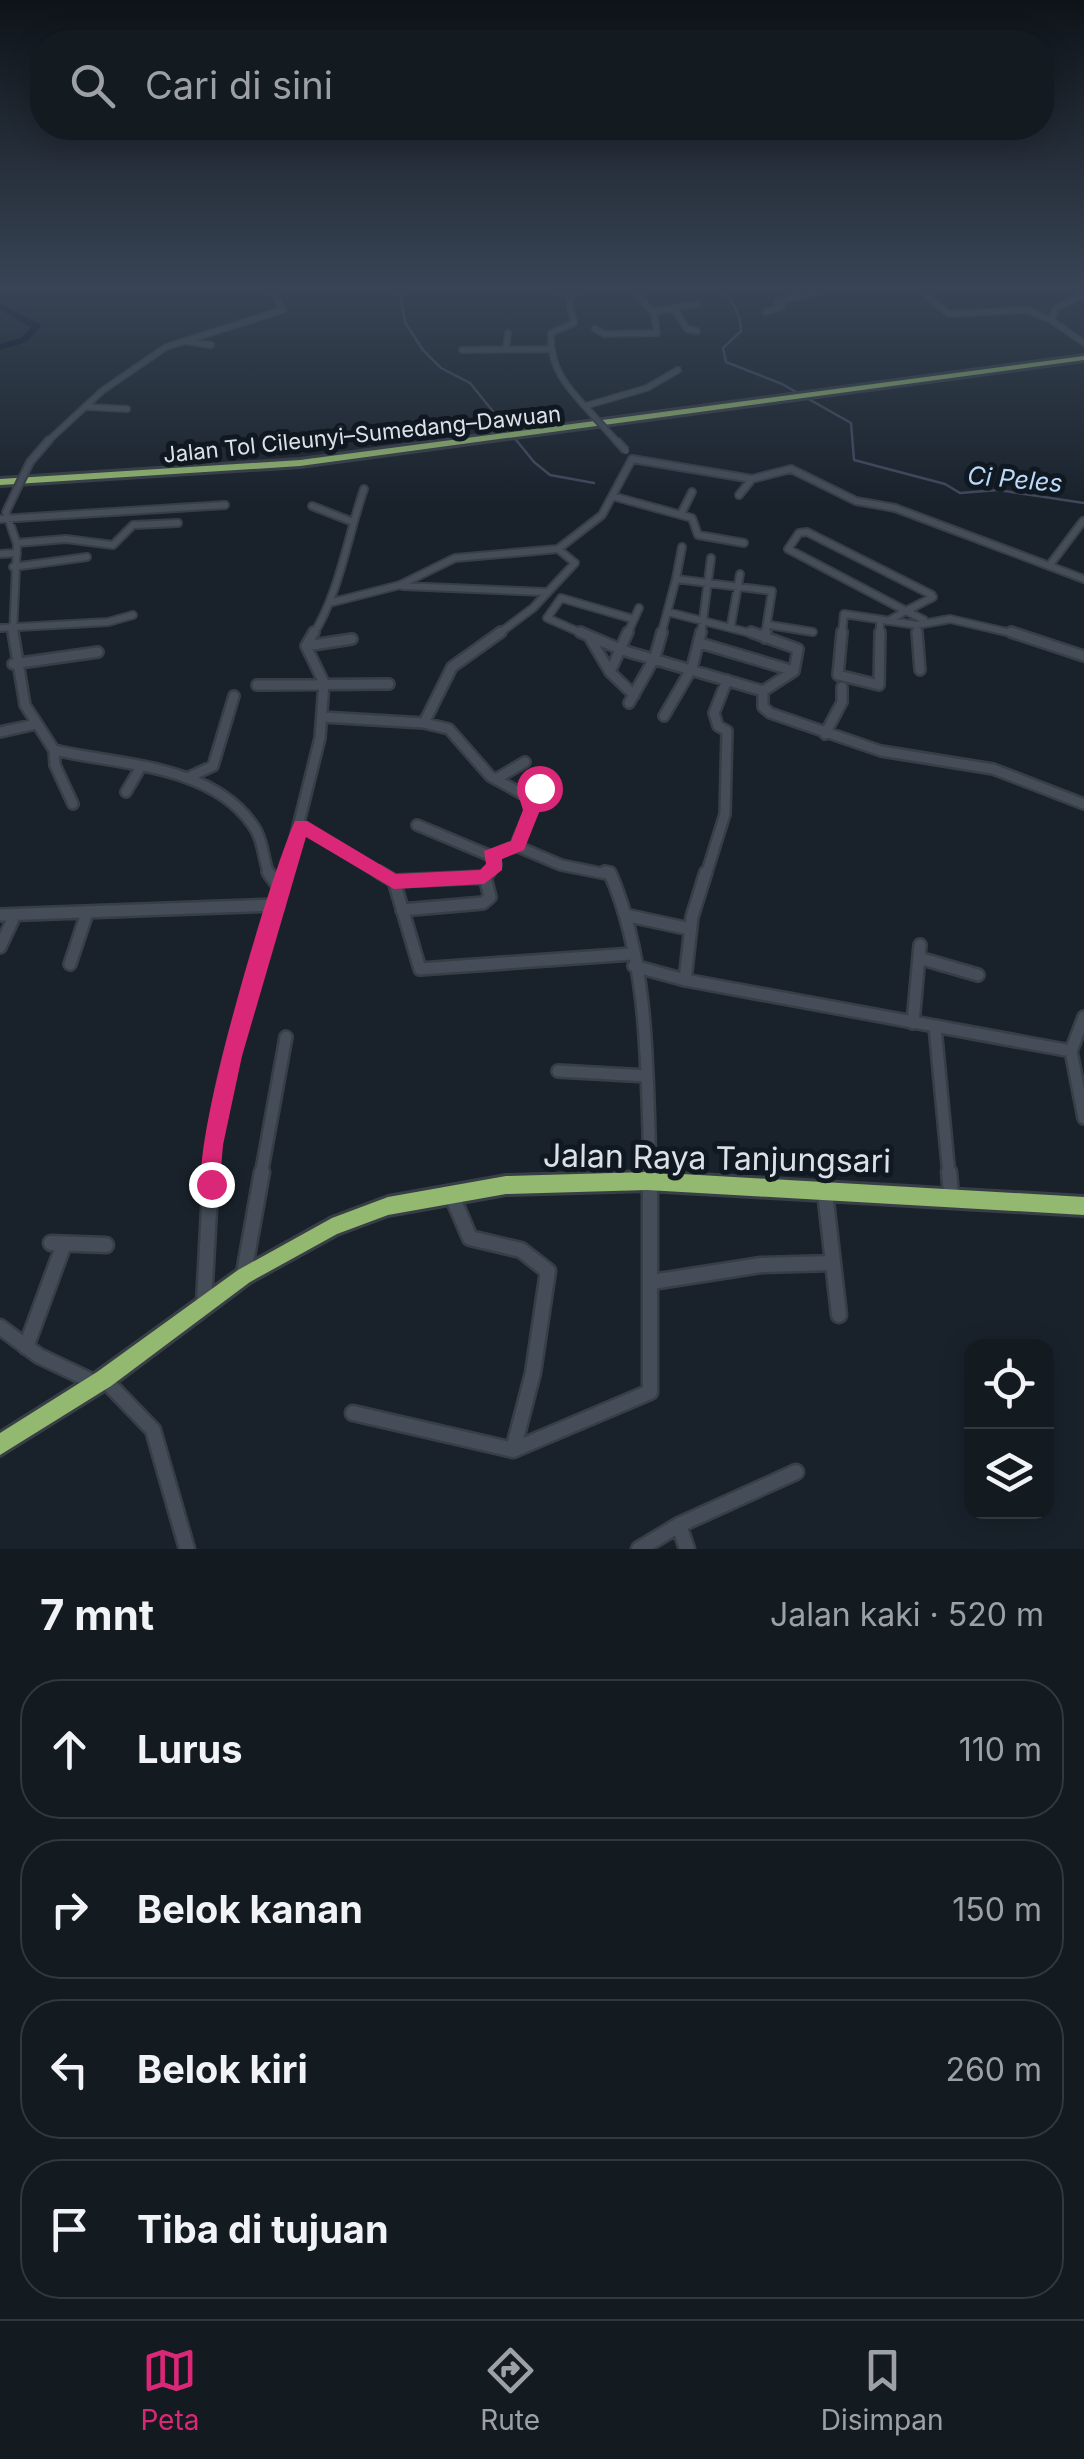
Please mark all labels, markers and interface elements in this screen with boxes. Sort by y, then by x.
search box [30,30,1054,140]
icon: search [65,58,120,113]
text: Cari di sini [145,62,333,108]
street label: Jalan Tol Cileunyi–Sumedang–Dawuan [162,400,562,468]
water label: Ci Peles [966,460,1064,498]
route start [517,766,563,812]
street label: Jalan Raya Tanjungsari [543,1135,891,1181]
route end [189,1162,235,1208]
map controls [964,1339,1054,1519]
button: locate [964,1339,1054,1429]
button: layers [964,1429,1054,1519]
text: 7 mnt [40,1589,154,1640]
text: Jalan kaki · 520 m [770,1595,1044,1634]
icon: ahead [42,1722,97,1777]
text: Lurus [137,1726,243,1772]
text: 110 m [959,1730,1042,1769]
icon: right [42,1882,97,1937]
text: Belok kanan [137,1886,363,1932]
text: 150 m [952,1890,1042,1929]
icon: left [42,2042,97,2097]
text: Belok kiri [137,2046,308,2092]
text: 260 m [945,2050,1042,2089]
icon: arrive [42,2202,97,2257]
text: Tiba di tujuan [137,2206,389,2252]
tab: Peta [140,2343,199,2437]
tab: Rute [480,2343,540,2437]
tab: Disimpan [821,2343,944,2437]

